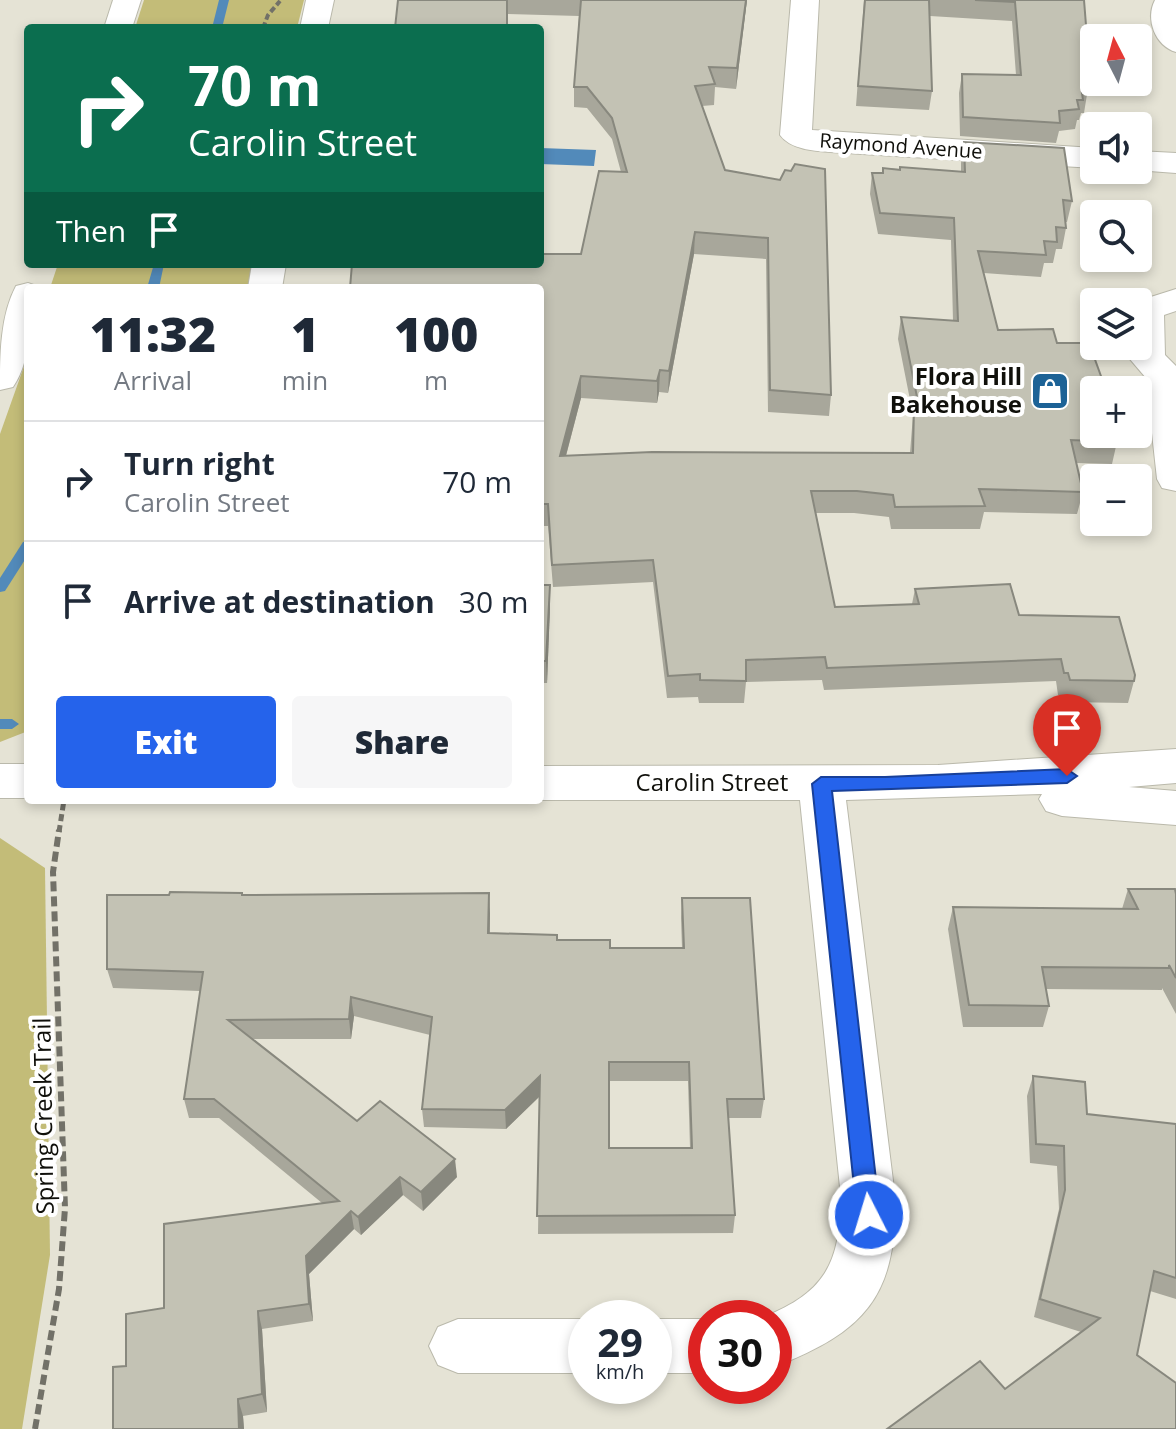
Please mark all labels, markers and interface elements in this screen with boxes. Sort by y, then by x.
north arrow [1080,24,1152,96]
map controls [1080,24,1152,536]
text: 70 m [188,46,322,122]
icon: right [56,56,160,160]
button: sound [1080,112,1152,184]
text: Carolin Street [188,118,417,167]
street label: Raymond Avenue [819,126,983,165]
button: search [1080,200,1152,272]
icon: arrive [142,208,186,252]
text: Then [56,210,126,251]
button: layers [1080,288,1152,360]
text: 11:32 [90,301,216,366]
text: 1 [291,301,319,366]
text: 100 [394,301,478,366]
place label: Flora Hill Bakehouse [890,359,1022,420]
text: Arrival [114,362,192,398]
text: min [282,362,328,398]
text: m [424,362,448,398]
shop icon: Flora Hill Bakehouse [1029,370,1071,412]
button: + [1080,376,1152,448]
text: Turn right [124,443,275,484]
icon: right [56,459,100,503]
text: 70 m [442,461,512,502]
button: − [1080,464,1152,536]
text: Carolin Street [124,484,290,520]
icon: arrive [56,579,100,623]
text: Arrive at destination [124,581,435,622]
text: 30 m [459,581,529,622]
pin [1033,694,1101,776]
button: Exit [56,696,276,788]
button: Share [292,696,512,788]
icon: arrive [1045,706,1089,750]
street label: Carolin Street [636,765,788,798]
street label: Spring Creek Trail [24,1017,61,1215]
position arrow [827,1173,911,1257]
speed limit sign: 30 [688,1300,792,1404]
text: 29 [597,1314,643,1369]
text: km/h [596,1358,644,1385]

